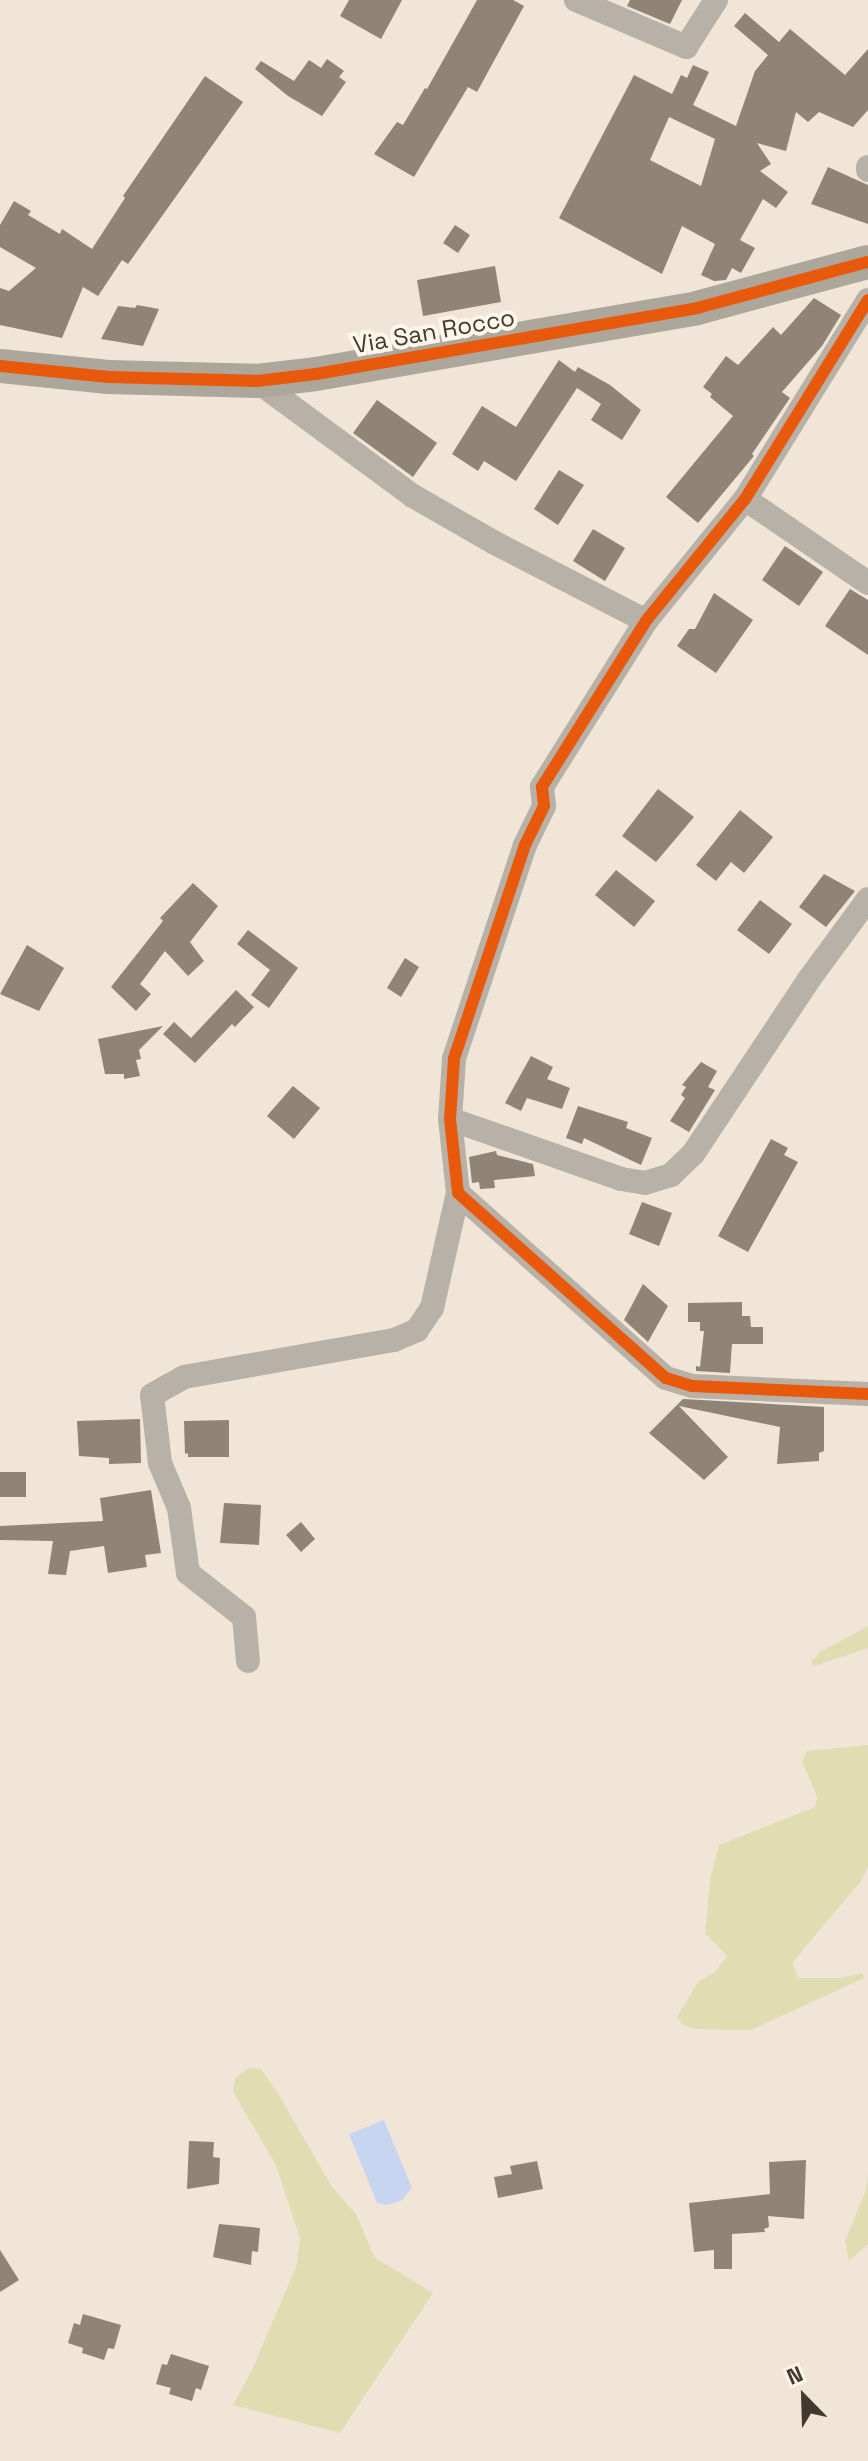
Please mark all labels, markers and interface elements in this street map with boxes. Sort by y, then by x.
street label: Via San Rocco [351,303,517,359]
north arrow [764,2357,844,2437]
text: N [782,2359,807,2391]

